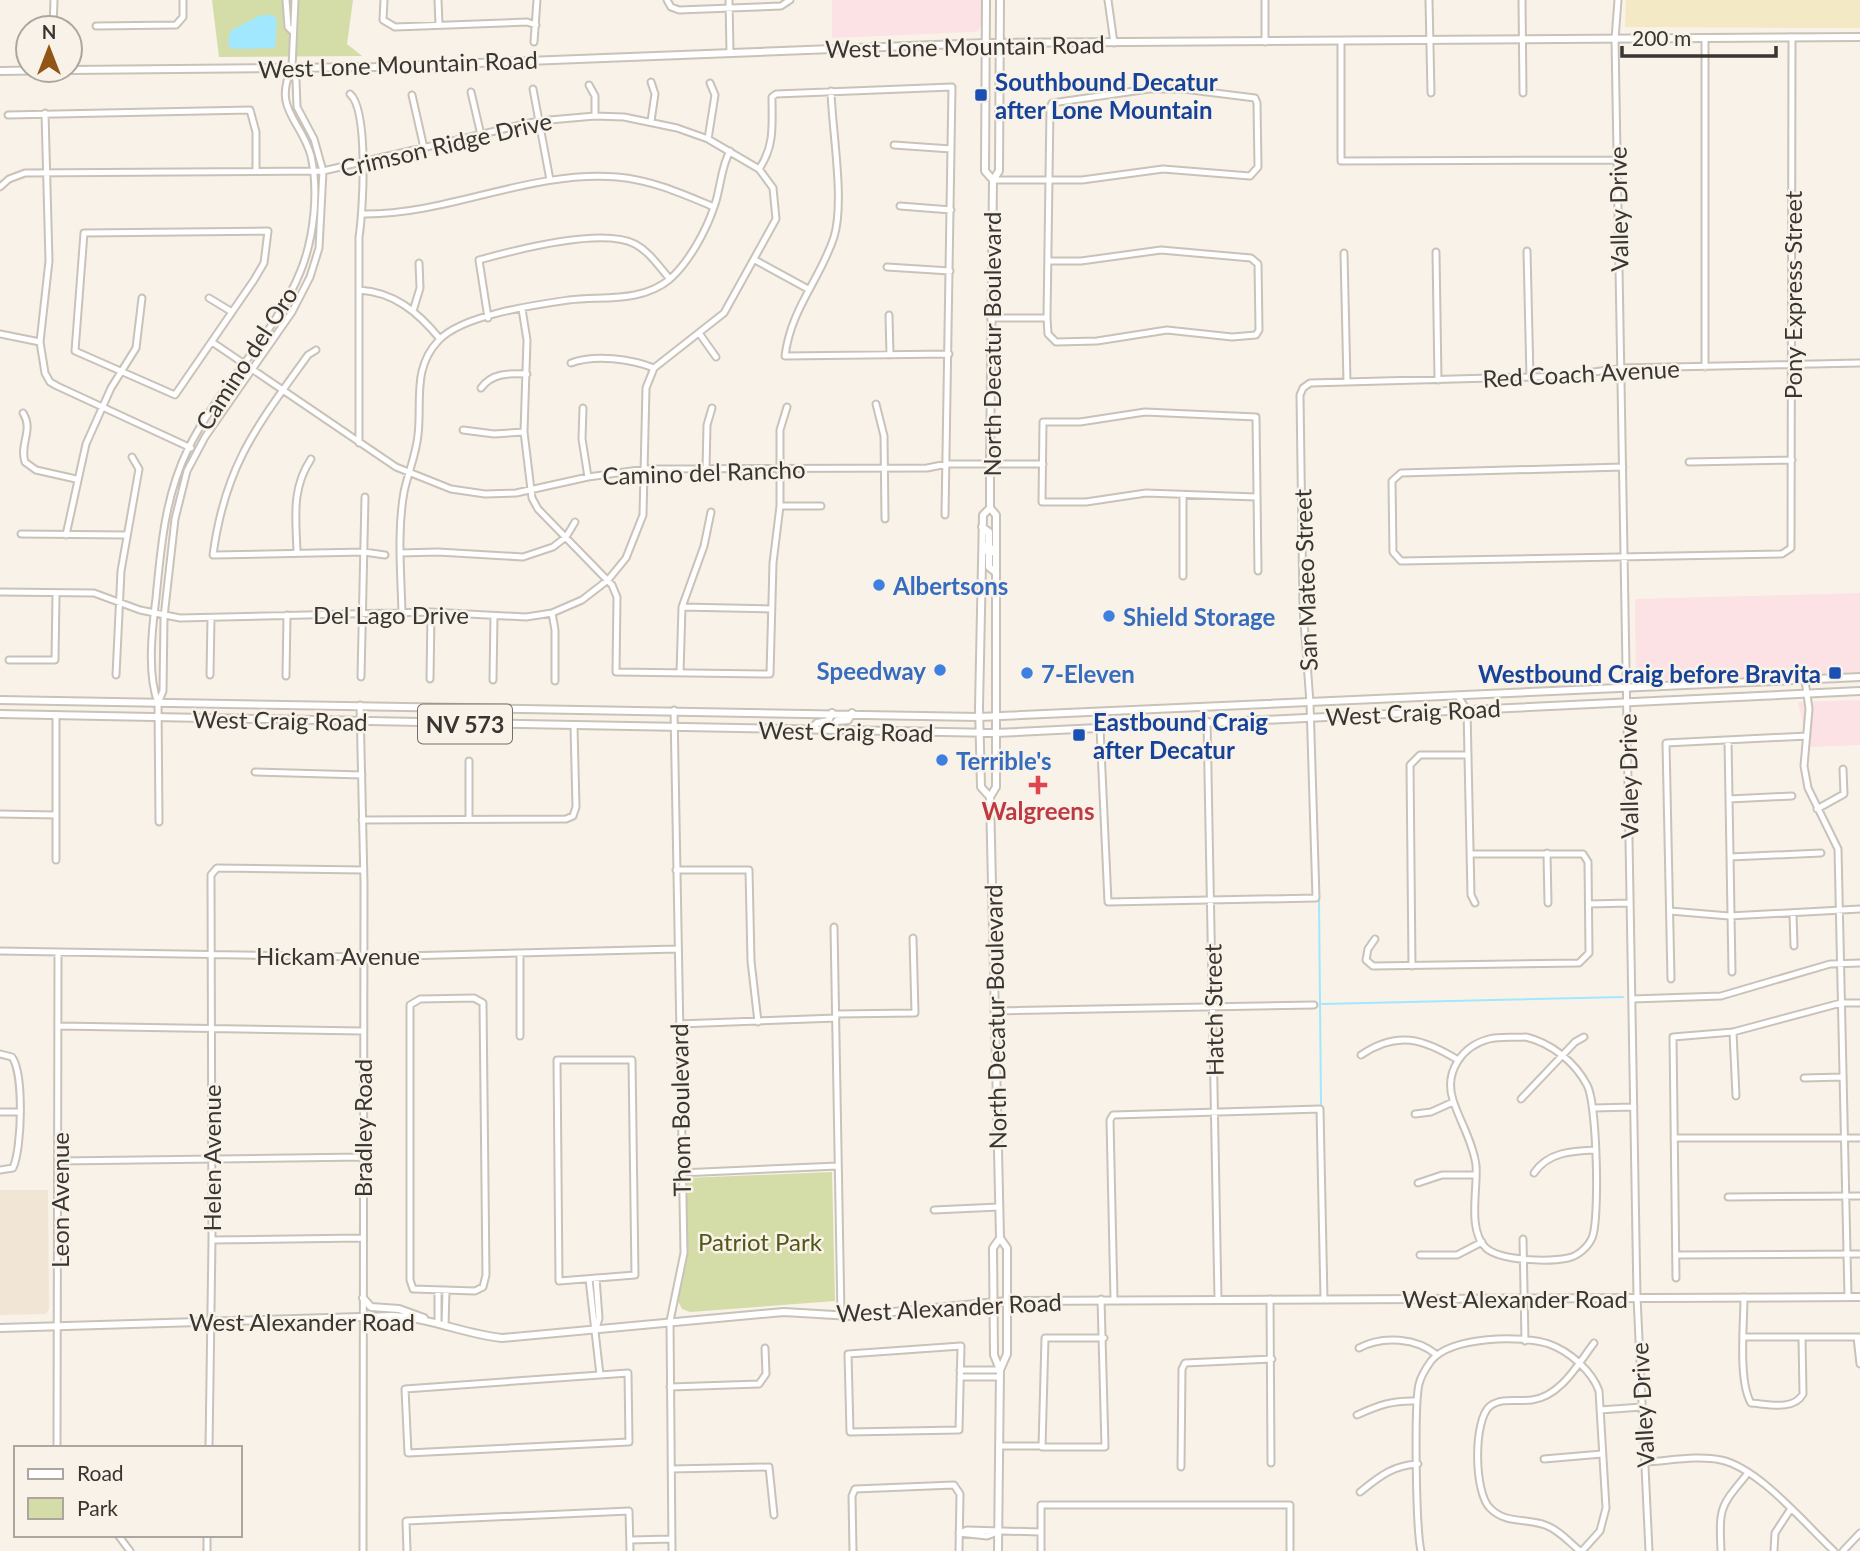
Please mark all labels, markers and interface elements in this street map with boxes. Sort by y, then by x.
north arrow [14,14,84,84]
scale bar [1622,14,1776,58]
text: N [42,20,56,43]
text: 200 m [1632,25,1691,50]
street label: West Lone Mountain Road [825,29,1105,63]
street label: West Lone Mountain Road [258,45,538,83]
place label: Southbound Decatur after Lone Mountain [995,67,1218,124]
marker: Southbound Decatur after Lone Mountain [973,87,989,103]
street label: Crimson Ridge Drive [337,106,555,182]
street label: Valley Drive [1602,146,1634,272]
street label: Pony Express Street [1778,190,1807,399]
street label: North Decatur Boulevard [977,212,1006,476]
street label: Camino del Oro [189,281,303,435]
street label: Red Coach Avenue [1482,353,1680,393]
street label: Camino del Rancho [602,454,806,490]
street label: San Mateo Street [1287,488,1323,672]
place label: Albertsons [892,571,1008,600]
marker: Albertsons [871,577,887,593]
street label: Del Lago Drive [313,600,469,629]
place label: Shield Storage [1123,602,1276,631]
marker: Shield Storage [1101,608,1117,624]
place label: Speedway [817,656,926,685]
place label: 7-Eleven [1041,659,1135,688]
place label: Westbound Craig before Bravita [1478,659,1821,688]
marker: Speedway [932,662,948,678]
marker: 7-Eleven [1019,665,1035,681]
marker: Westbound Craig before Bravita [1827,665,1843,681]
street label: West Craig Road [1325,693,1501,731]
street label: West Craig Road [192,704,368,736]
road number: NV 573 [418,704,512,744]
place label: Eastbound Craig after Decatur [1093,707,1268,764]
street label: Valley Drive [1612,713,1644,839]
street label: West Craig Road [758,715,934,747]
marker: Eastbound Craig after Decatur [1071,727,1087,743]
place label: Terrible's [956,746,1052,775]
marker: Terrible's [934,752,950,768]
marker: Walgreens [1030,777,1046,793]
place label: Walgreens [982,796,1094,825]
street label: North Decatur Boulevard [978,884,1012,1150]
street label: Hickam Avenue [256,941,420,970]
street label: Hatch Street [1197,943,1229,1076]
street label: Thom Boulevard [664,1023,696,1197]
street label: Bradley Road [348,1059,377,1197]
street label: Helen Avenue [197,1084,226,1232]
street label: Leon Avenue [45,1132,74,1268]
park label: Patriot Park [698,1227,823,1256]
street label: West Alexander Road [1402,1284,1628,1313]
street label: West Alexander Road [835,1287,1063,1327]
street label: West Alexander Road [189,1307,415,1336]
street label: Valley Drive [1624,1342,1660,1468]
legend [14,1446,242,1537]
text: Road [77,1460,124,1485]
text: Park [77,1495,118,1520]

